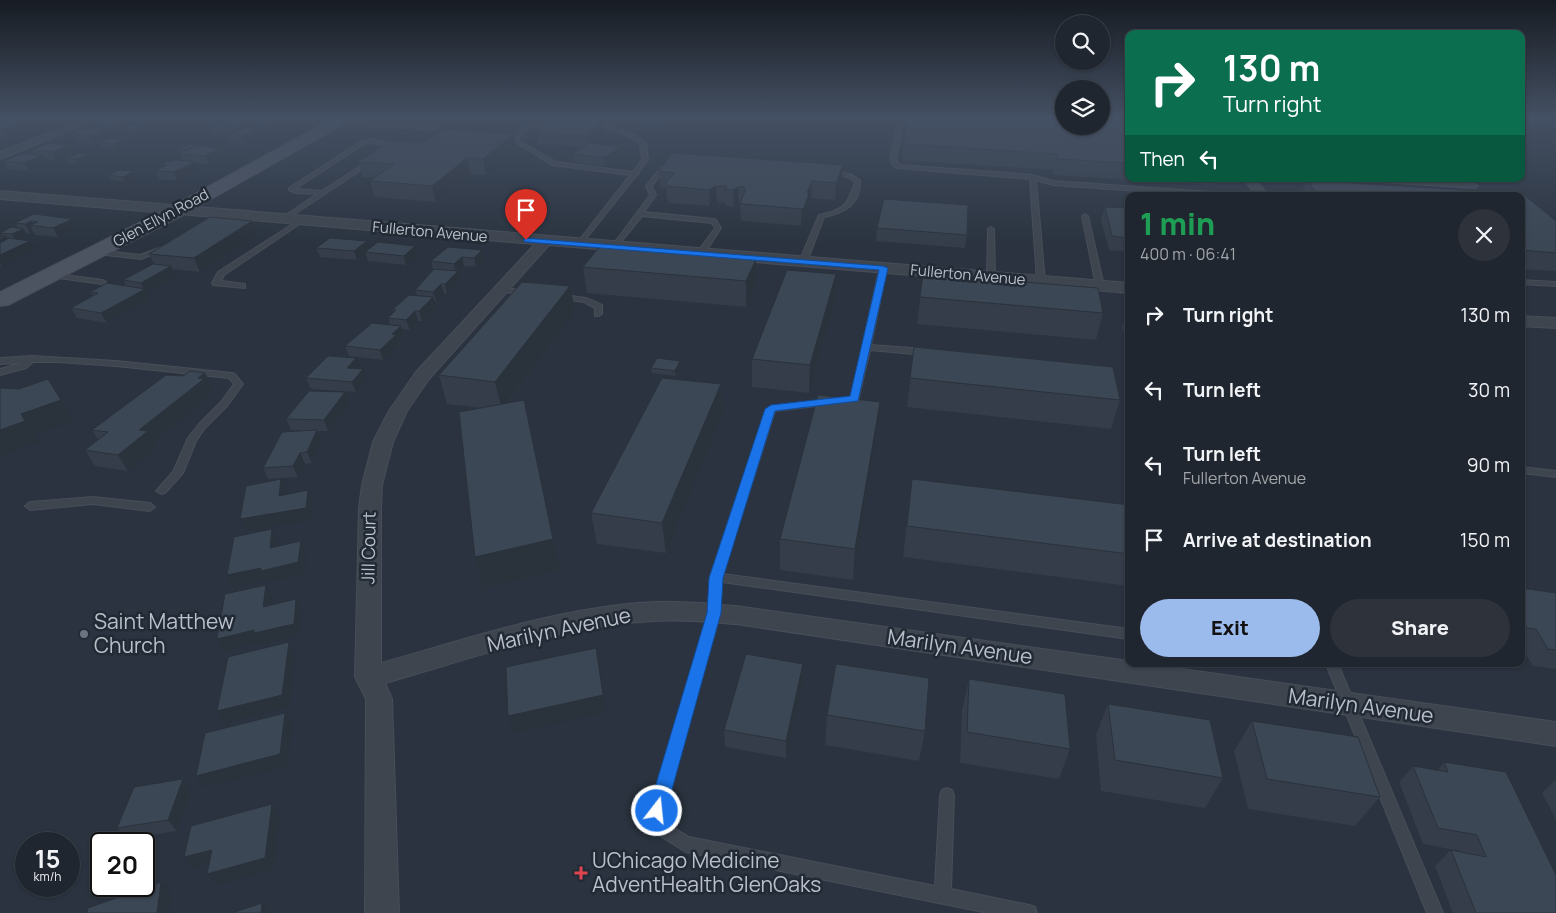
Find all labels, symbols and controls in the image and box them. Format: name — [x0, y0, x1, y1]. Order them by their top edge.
map controls — [1055, 15, 1110, 135]
button: search — [1055, 15, 1110, 70]
text: 130 m — [1223, 44, 1320, 92]
icon: right — [1140, 50, 1205, 115]
button: layers — [1055, 80, 1110, 135]
text: Turn right — [1223, 89, 1321, 119]
icon: left — [1195, 145, 1223, 173]
text: Then — [1140, 146, 1185, 172]
street label: Glen Ellyn Road — [109, 184, 212, 252]
pin — [505, 189, 547, 240]
icon: arrive — [512, 196, 540, 224]
text: 1 min — [1140, 203, 1215, 244]
button: close — [1458, 209, 1510, 261]
street label: Fullerton Avenue — [372, 216, 489, 247]
text: 400 m · 06:41 — [1140, 243, 1236, 265]
street label: Fullerton Avenue — [910, 259, 1027, 290]
icon: right — [1140, 301, 1168, 329]
text: Turn right — [1183, 302, 1273, 328]
text: 130 m — [1461, 302, 1510, 328]
icon: left — [1140, 376, 1168, 404]
text: Turn left — [1183, 377, 1261, 403]
text: 30 m — [1468, 377, 1510, 403]
text: Turn left — [1183, 441, 1261, 467]
icon: left — [1140, 451, 1168, 479]
text: 90 m — [1467, 452, 1510, 478]
text: Fullerton Avenue — [1183, 467, 1306, 489]
street label: Jill Court — [355, 512, 381, 584]
icon: arrive — [1140, 526, 1168, 554]
text: Arrive at destination — [1183, 527, 1372, 553]
text: 150 m — [1460, 527, 1510, 553]
button: Exit — [1140, 599, 1320, 657]
button: Share — [1330, 599, 1510, 657]
street label: Marilyn Avenue — [484, 600, 633, 658]
place label: Saint Matthew Church — [94, 607, 234, 659]
street label: Marilyn Avenue — [886, 622, 1035, 670]
marker: Saint Matthew Church — [78, 628, 90, 640]
street label: Marilyn Avenue — [1287, 681, 1436, 729]
position arrow — [630, 784, 682, 836]
speed limit sign: 20 — [90, 832, 155, 897]
text: 15 — [35, 841, 60, 876]
place label: UChicago Medicine AdventHealth GlenOaks — [592, 846, 821, 898]
marker: UChicago Medicine AdventHealth GlenOaks — [574, 866, 588, 880]
text: km/h — [34, 868, 61, 885]

